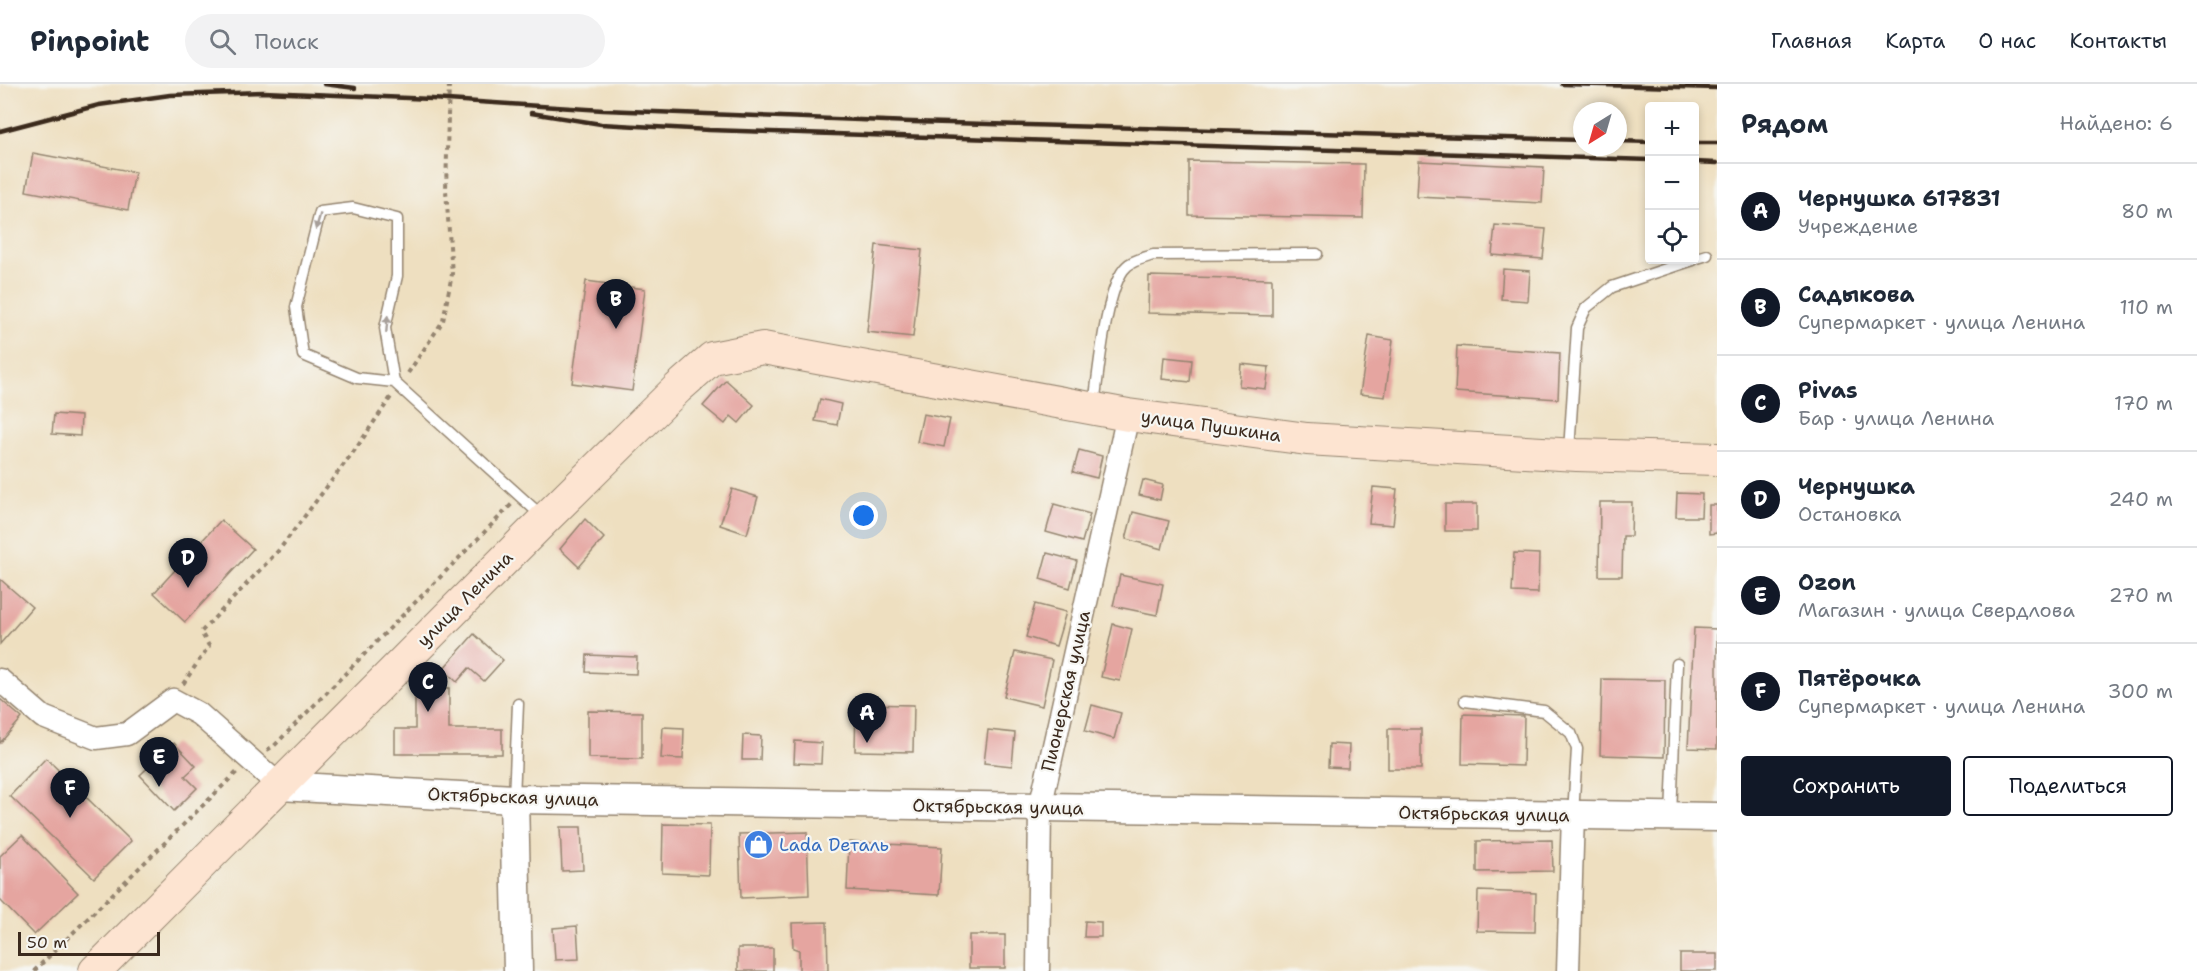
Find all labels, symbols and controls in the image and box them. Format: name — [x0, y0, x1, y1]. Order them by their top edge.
search box — [185, 14, 605, 68]
text: Pinpoint — [30, 22, 149, 60]
icon: search — [206, 25, 239, 58]
text: Поиск — [254, 27, 319, 56]
text: Главная — [1771, 27, 1852, 55]
text: Карта — [1885, 27, 1945, 55]
text: О нас — [1978, 27, 2036, 55]
text: Контакты — [2069, 27, 2167, 55]
north arrow — [1573, 102, 1627, 156]
map controls — [1645, 102, 1699, 264]
button: + — [1645, 102, 1699, 156]
text: Рядом — [1741, 106, 1828, 141]
text: Найдено: 6 — [2060, 110, 2173, 136]
button: − — [1645, 156, 1699, 210]
text: Чернушка 617831 — [1798, 184, 2001, 213]
text: A — [1753, 198, 1768, 224]
text: 80 m — [2121, 198, 2173, 224]
button: locate — [1645, 210, 1699, 264]
one-way arrow — [313, 213, 322, 231]
text: Учреждение — [1798, 213, 1918, 239]
pin: B — [596, 280, 636, 329]
text: Садыкова — [1798, 280, 1914, 309]
text: B — [1754, 294, 1767, 320]
text: 110 m — [2119, 294, 2173, 320]
text: Супермаркет · улица Ленина — [1798, 309, 2085, 335]
one-way arrow — [382, 315, 392, 334]
text: Pivas — [1798, 376, 1858, 405]
text: C — [1754, 390, 1767, 416]
text: 170 m — [2114, 390, 2173, 416]
street label: улица Пушкина — [1139, 404, 1283, 448]
text: Бар · улица Ленина — [1798, 405, 1994, 431]
text: Чернушка — [1798, 472, 1915, 501]
text: D — [1753, 486, 1768, 512]
text: 240 m — [2108, 486, 2173, 512]
your location — [849, 501, 878, 530]
text: Остановка — [1798, 501, 1902, 527]
pin: D — [168, 538, 207, 588]
street label: улица Ленина — [412, 546, 518, 652]
text: Ozon — [1798, 568, 1856, 597]
text: E — [1754, 582, 1767, 608]
text: 270 m — [2109, 582, 2173, 608]
text: Магазин · улица Свердлова — [1798, 597, 2075, 623]
street label: Пионерская улица — [1036, 608, 1096, 774]
pin: C — [408, 662, 448, 712]
text: Пятёрочка — [1798, 664, 1921, 693]
text: F — [1755, 678, 1766, 704]
text: 300 m — [2107, 678, 2173, 704]
text: Супермаркет · улица Ленина — [1798, 693, 2085, 719]
pin: A — [848, 694, 886, 743]
pin: E — [140, 738, 178, 787]
button: Сохранить — [1741, 756, 1951, 816]
button: Поделиться — [1963, 756, 2173, 816]
pin: F — [50, 768, 90, 818]
street label: Октябрьская улица — [427, 782, 599, 812]
street label: Октябрьская улица — [912, 794, 1084, 820]
street label: Октябрьская улица — [1398, 801, 1570, 827]
shop icon: Lada Dеталь — [742, 829, 774, 861]
place label: Lada Dеталь — [779, 833, 889, 857]
scale bar — [18, 929, 160, 956]
text: 50 m — [27, 932, 67, 953]

